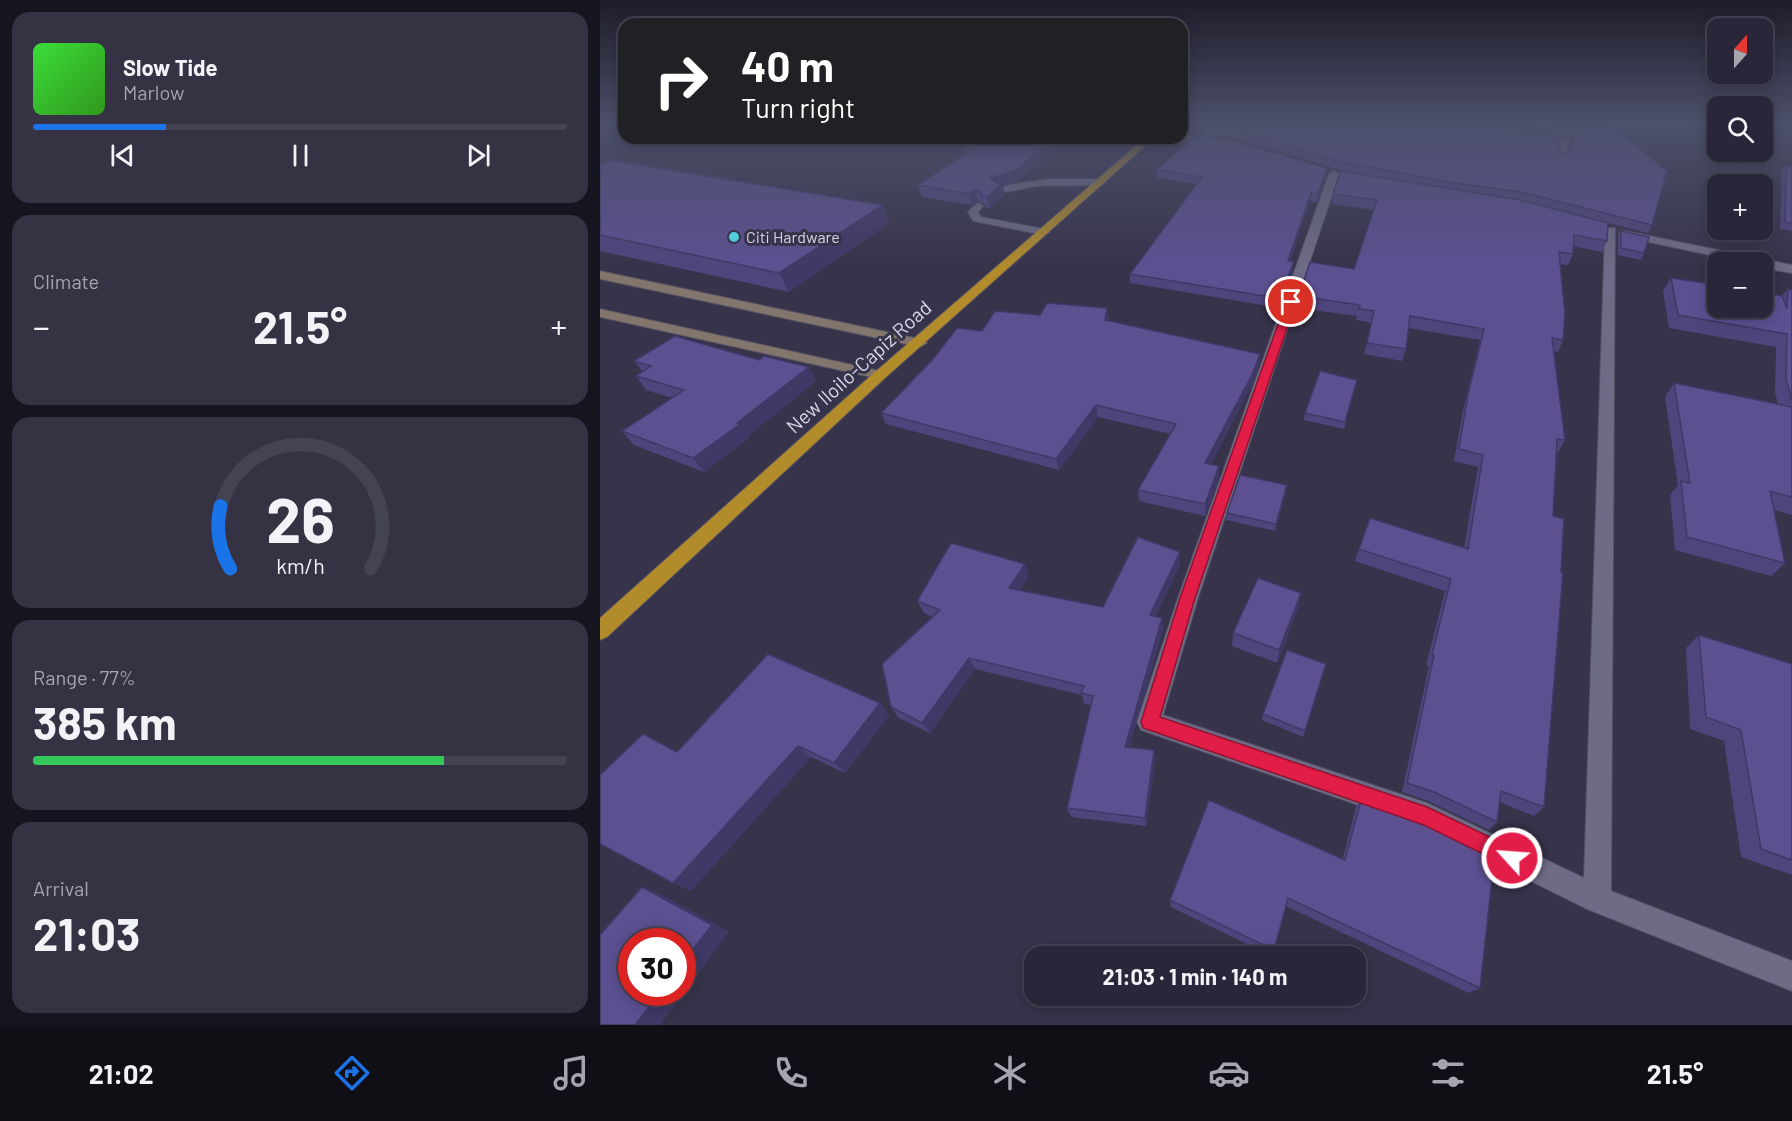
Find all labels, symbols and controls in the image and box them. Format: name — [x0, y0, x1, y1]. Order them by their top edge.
north arrow — [1707, 18, 1773, 84]
map controls — [1707, 18, 1773, 318]
text: 40 m — [741, 40, 834, 90]
icon: right — [642, 42, 720, 120]
text: Slow Tide — [123, 54, 218, 80]
text: Marlow — [123, 80, 184, 104]
text: Turn right — [741, 91, 855, 123]
button: search — [1707, 96, 1773, 162]
icon: previous — [106, 139, 139, 172]
icon: pause — [284, 139, 317, 172]
icon: next — [462, 139, 495, 172]
button: + — [1707, 174, 1773, 240]
place label: Citi Hardware — [746, 227, 840, 246]
marker: Citi Hardware — [727, 230, 741, 244]
button: − — [1707, 252, 1773, 318]
text: Climate — [33, 269, 99, 293]
pin — [1265, 276, 1316, 327]
icon: arrive — [1274, 285, 1307, 318]
street label: New Iloilo-Capiz Road — [781, 295, 936, 438]
text: 21.5° — [253, 299, 347, 353]
text: − — [33, 306, 50, 346]
text: + — [551, 306, 567, 346]
text: 26 — [266, 482, 334, 556]
text: km/h — [276, 554, 324, 579]
text: Range · 77% — [33, 665, 136, 689]
text: 385 km — [33, 695, 176, 749]
position arrow — [1480, 826, 1544, 890]
text: Arrival — [33, 876, 89, 900]
text: 21:03 — [33, 906, 140, 960]
speed limit sign: 30 — [618, 928, 696, 1006]
text: 21:03 · 1 min · 140 m — [1103, 963, 1287, 989]
icon: directions — [331, 1052, 373, 1094]
icon: music — [550, 1052, 592, 1094]
icon: phone — [770, 1052, 812, 1094]
icon: climate — [989, 1052, 1031, 1094]
icon: car — [1208, 1052, 1250, 1094]
icon: filters — [1427, 1052, 1469, 1094]
text: 21:02 — [89, 1057, 154, 1089]
text: 21.5° — [1647, 1057, 1703, 1089]

